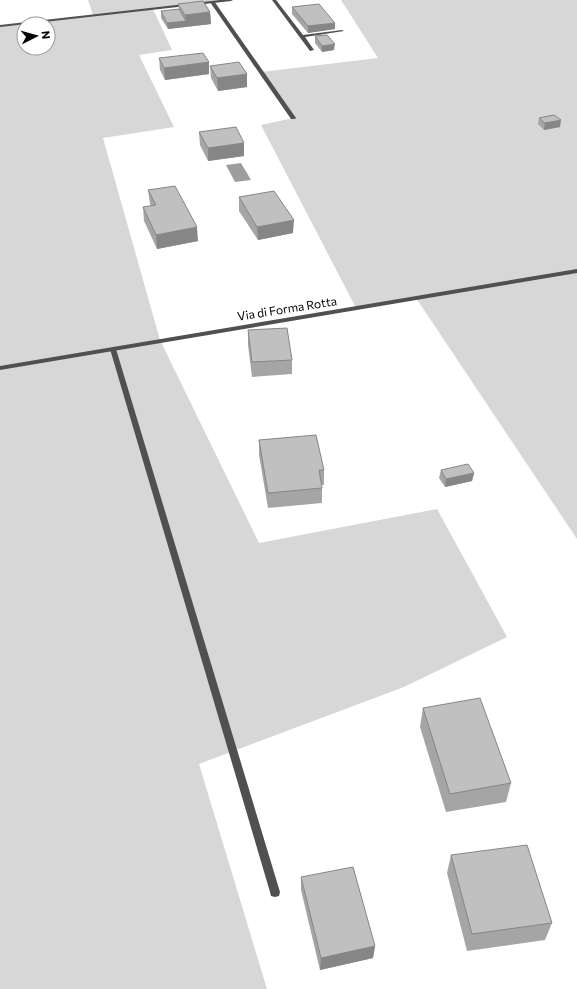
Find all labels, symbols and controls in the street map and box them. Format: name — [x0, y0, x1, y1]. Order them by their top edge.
north arrow — [16, 16, 56, 56]
text: N — [40, 30, 53, 40]
street label: Via di Forma Rotta — [236, 293, 338, 323]

